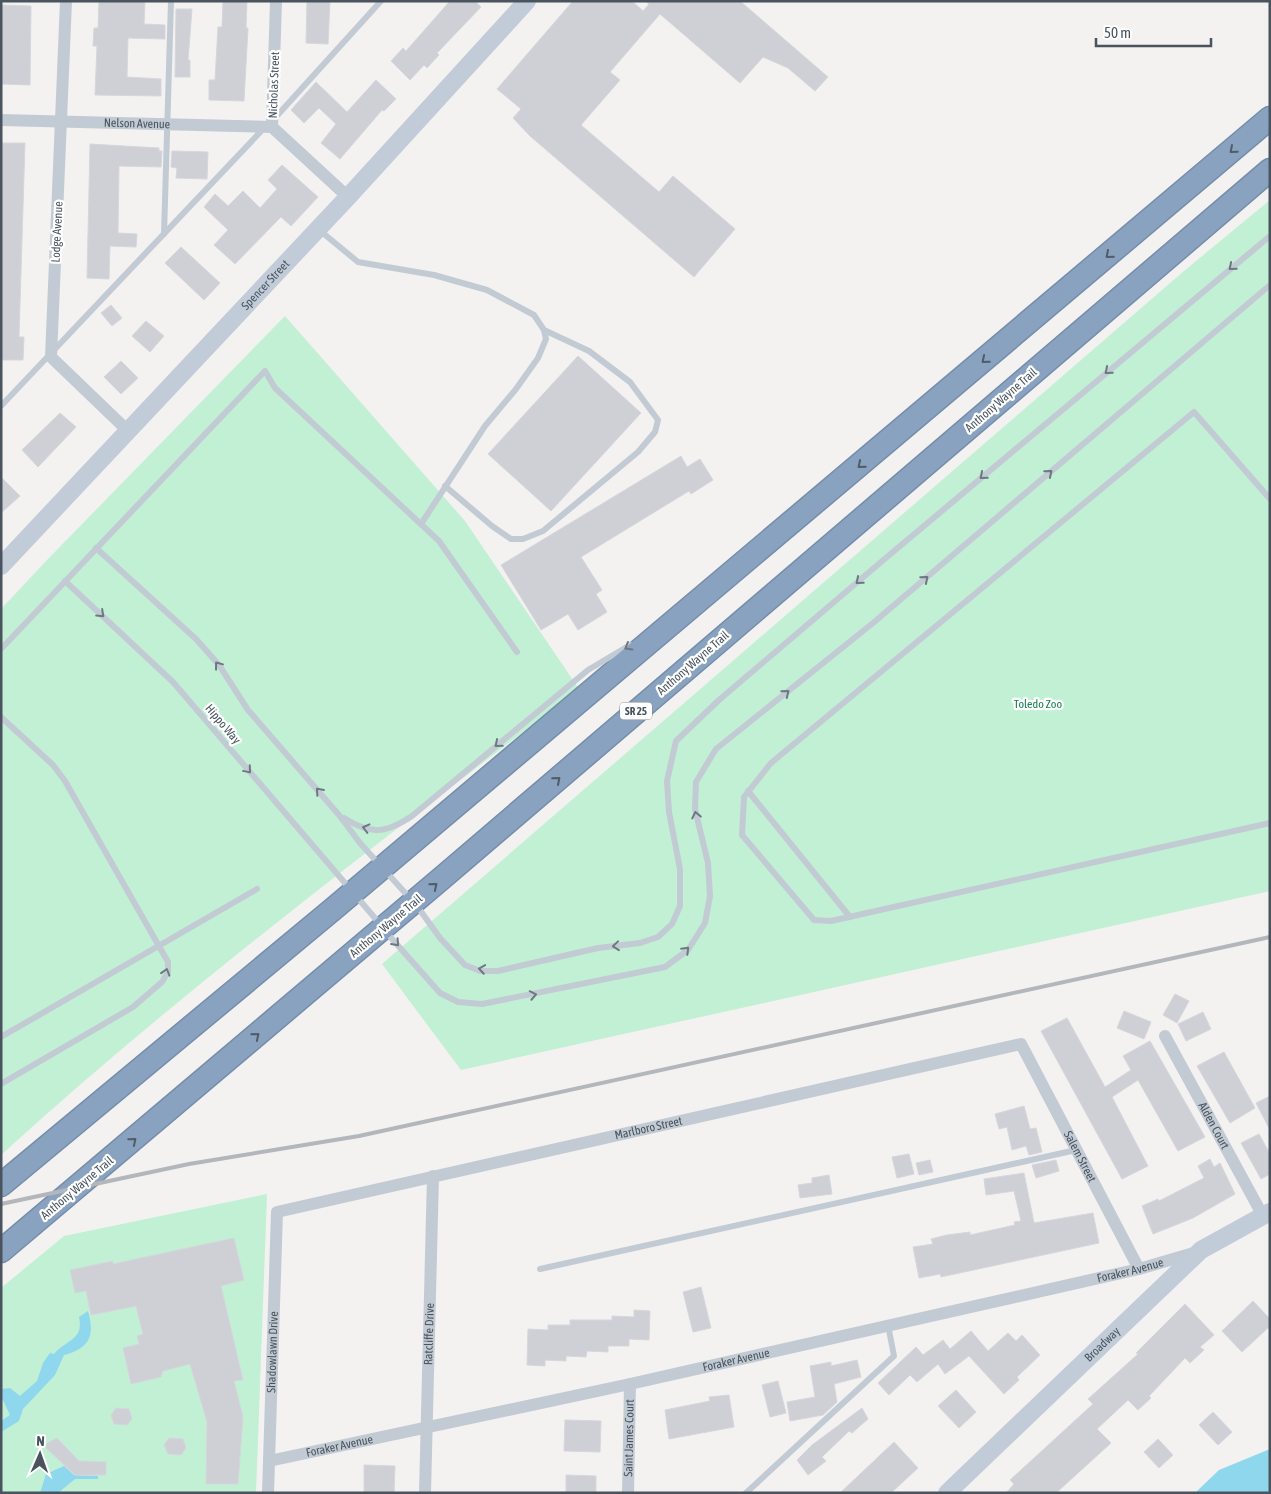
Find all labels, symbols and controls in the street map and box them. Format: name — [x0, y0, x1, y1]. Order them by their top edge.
scale bar — [1096, 15, 1211, 47]
text: 50 m — [1104, 24, 1131, 41]
street label: Nicholas Street — [266, 51, 282, 119]
street label: Nelson Avenue — [104, 116, 170, 131]
one-way arrow — [1229, 144, 1238, 153]
street label: Lodge Avenue — [48, 201, 66, 263]
one-way arrow — [1106, 250, 1115, 259]
street label: Spencer Street — [239, 256, 293, 313]
one-way arrow — [1229, 261, 1238, 270]
one-way arrow — [982, 355, 991, 363]
street label: Anthony Wayne Trail — [962, 365, 1040, 435]
one-way arrow — [1104, 365, 1113, 374]
one-way arrow — [858, 459, 867, 468]
one-way arrow — [980, 470, 989, 479]
one-way arrow — [1043, 471, 1052, 479]
one-way arrow — [856, 575, 865, 584]
one-way arrow — [920, 575, 929, 584]
one-way arrow — [95, 608, 104, 617]
street label: Anthony Wayne Trail — [654, 628, 732, 698]
one-way arrow — [624, 640, 633, 650]
one-way arrow — [215, 661, 224, 671]
one-way arrow — [780, 690, 789, 698]
park label: Toledo Zoo — [1014, 697, 1062, 711]
street label: Hippo Way — [202, 701, 244, 747]
road number: SR 25 — [620, 702, 652, 719]
one-way arrow — [495, 739, 504, 747]
one-way arrow — [242, 765, 251, 774]
one-way arrow — [551, 777, 560, 785]
one-way arrow — [316, 788, 325, 797]
one-way arrow — [692, 811, 702, 820]
one-way arrow — [361, 823, 370, 834]
one-way arrow — [428, 883, 437, 891]
street label: Anthony Wayne Trail — [347, 891, 426, 960]
one-way arrow — [390, 937, 399, 946]
one-way arrow — [612, 940, 620, 951]
one-way arrow — [680, 947, 689, 956]
one-way arrow — [478, 965, 487, 975]
one-way arrow — [160, 968, 170, 977]
one-way arrow — [528, 991, 537, 1001]
one-way arrow — [251, 1033, 260, 1042]
street label: Alden Court — [1195, 1100, 1232, 1152]
street label: Marlboro Street — [613, 1114, 684, 1143]
street label: Salem Street — [1061, 1129, 1099, 1185]
one-way arrow — [127, 1138, 136, 1147]
street label: Anthony Wayne Trail — [38, 1153, 117, 1222]
street label: Foraker Avenue — [1096, 1255, 1165, 1285]
street label: Ratcliffe Drive — [421, 1303, 437, 1365]
street label: Shadowlawn Drive — [264, 1311, 281, 1393]
street label: Broadway — [1082, 1324, 1123, 1365]
street label: Foraker Avenue — [701, 1346, 771, 1374]
street label: Saint James Court — [621, 1399, 637, 1477]
north arrow — [15, 1429, 65, 1479]
street label: Foraker Avenue — [305, 1432, 374, 1460]
text: N — [36, 1433, 45, 1449]

